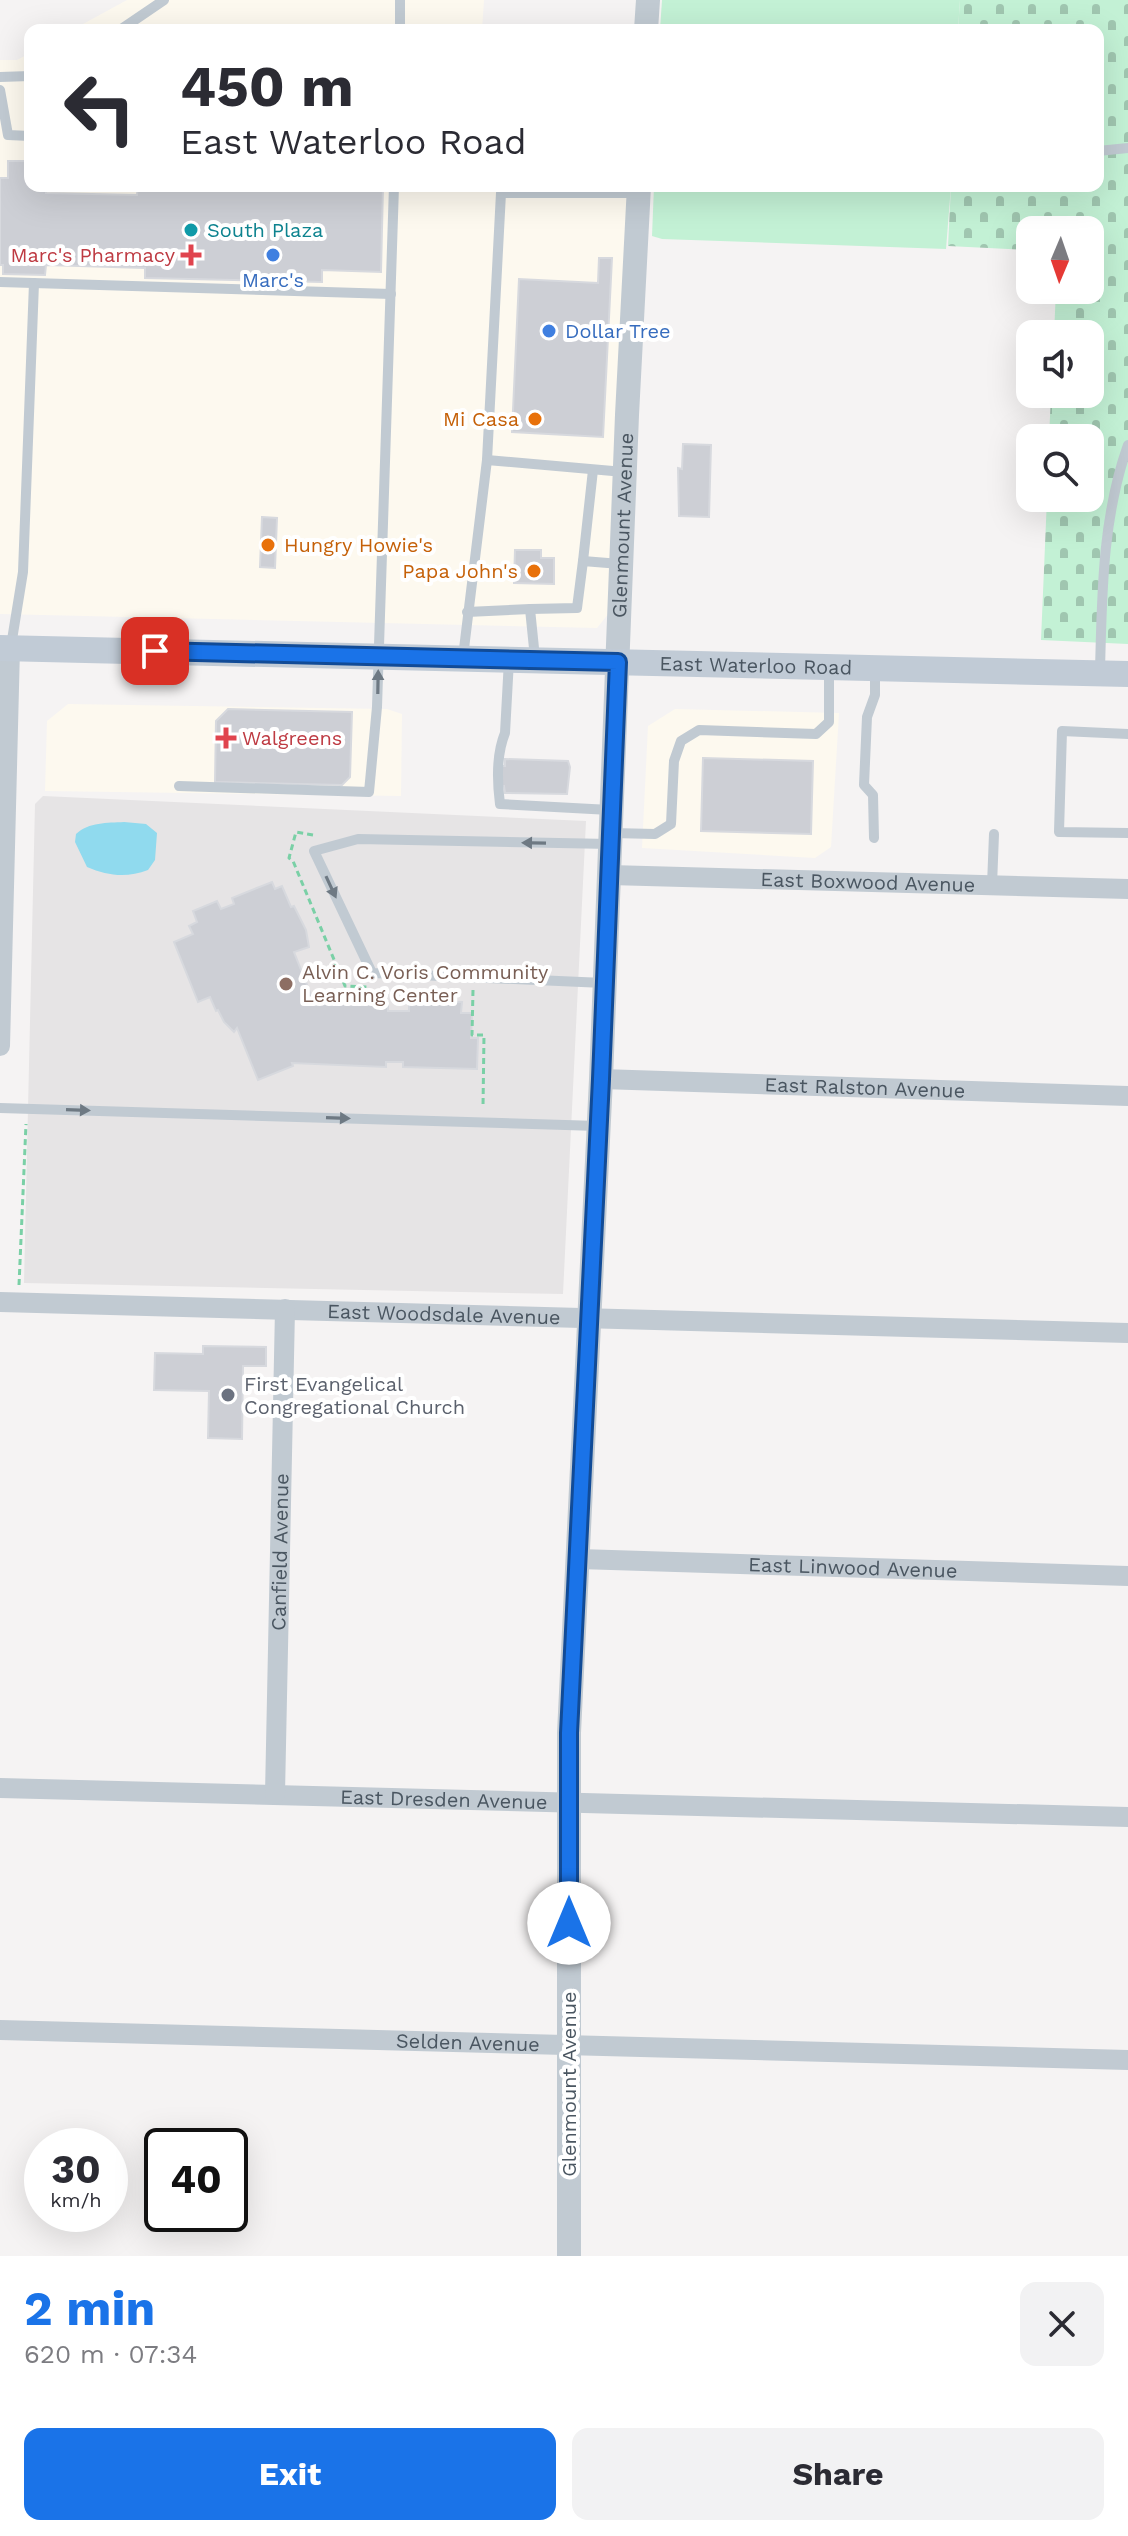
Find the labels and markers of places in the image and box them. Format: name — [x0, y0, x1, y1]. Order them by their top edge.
place label: South Plaza — [207, 218, 323, 242]
marker: South Plaza — [182, 221, 200, 239]
place label: Marc's Pharmacy — [11, 243, 176, 267]
marker: Marc's Pharmacy — [182, 246, 200, 264]
marker: Marc's — [264, 246, 282, 264]
place label: Marc's — [242, 268, 304, 292]
place label: Dollar Tree — [565, 319, 671, 343]
marker: Dollar Tree — [540, 322, 558, 340]
place label: Mi Casa — [443, 407, 519, 431]
marker: Mi Casa — [526, 410, 544, 428]
place label: Hungry Howie's — [284, 533, 433, 557]
marker: Hungry Howie's — [259, 536, 277, 554]
place label: Papa John's — [402, 559, 518, 583]
marker: Papa John's — [525, 562, 543, 580]
pin — [121, 617, 189, 685]
place label: Walgreens — [242, 726, 342, 750]
marker: Walgreens — [217, 729, 235, 747]
place label: Alvin C. Voris Community Learning Center — [302, 960, 549, 1007]
marker: Alvin C. Voris Community Learning Center — [277, 975, 295, 993]
place label: First Evangelical Congregational Church — [244, 1372, 465, 1419]
marker: First Evangelical Congregational Church — [219, 1386, 237, 1404]

